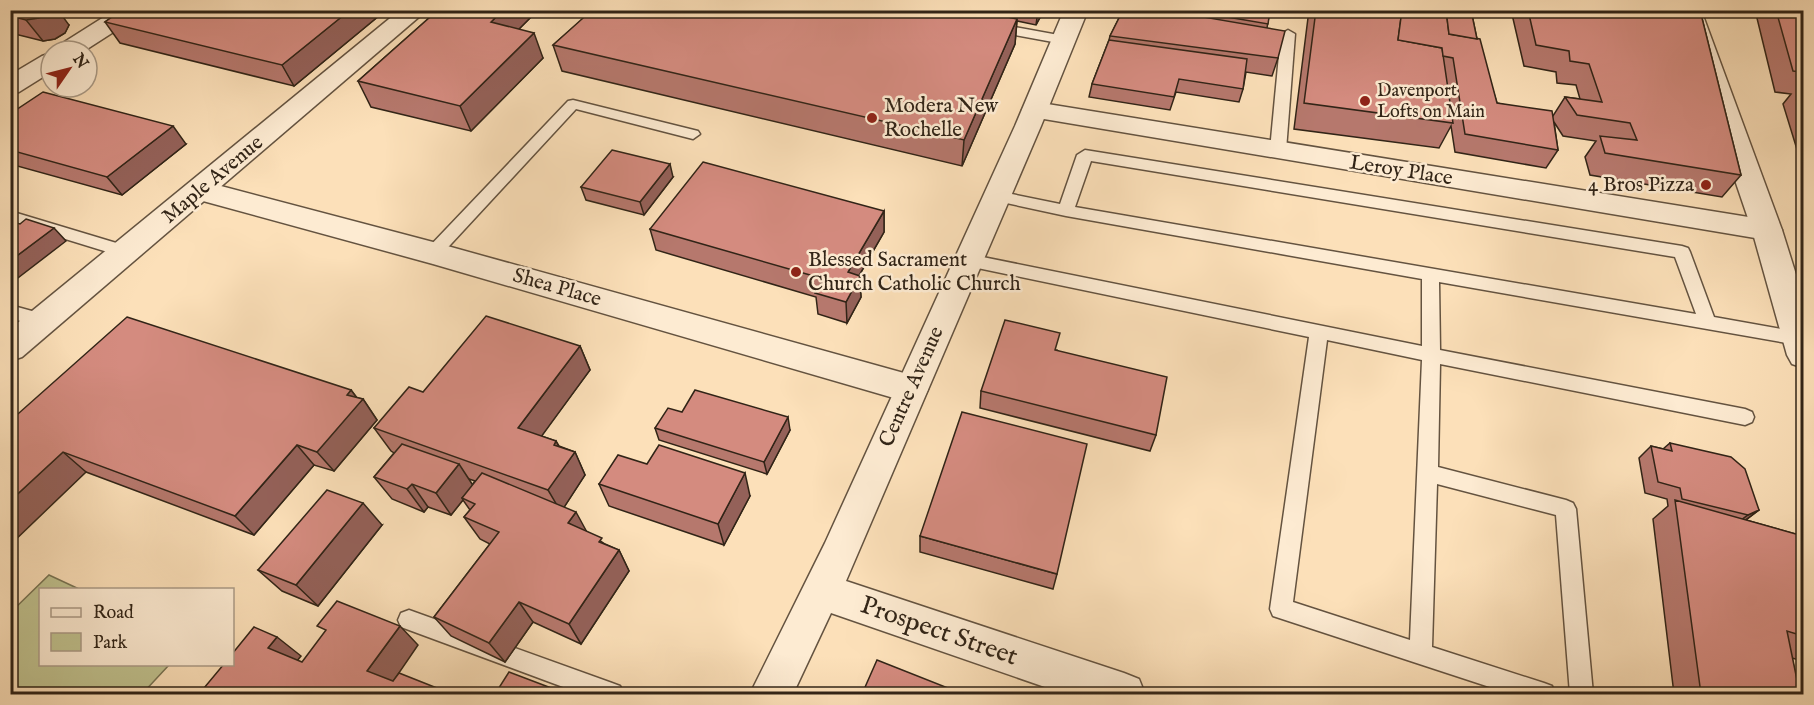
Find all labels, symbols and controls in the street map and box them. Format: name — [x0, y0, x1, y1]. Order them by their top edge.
north arrow — [39, 39, 99, 99]
text: N — [67, 49, 92, 73]
place label: Davenport Lofts on Main — [1377, 80, 1485, 124]
place label: Modera New Rochelle — [884, 93, 999, 144]
marker: Davenport Lofts on Main — [1358, 94, 1372, 108]
marker: Modera New Rochelle — [865, 111, 879, 125]
street label: Maple Avenue — [157, 130, 270, 230]
street label: Leroy Place — [1347, 150, 1455, 193]
place label: 4 Bros Pizza — [1588, 172, 1695, 199]
marker: 4 Bros Pizza — [1699, 178, 1713, 192]
place label: Blessed Sacrament Church Catholic Church — [808, 247, 1021, 298]
street label: Shea Place — [510, 263, 605, 314]
marker: Blessed Sacrament Church Catholic Church — [789, 265, 803, 279]
street label: Centre Avenue — [873, 322, 951, 451]
legend — [39, 588, 234, 666]
street label: Prospect Street — [856, 589, 1022, 673]
text: Road — [93, 602, 134, 625]
text: Park — [93, 632, 128, 655]

